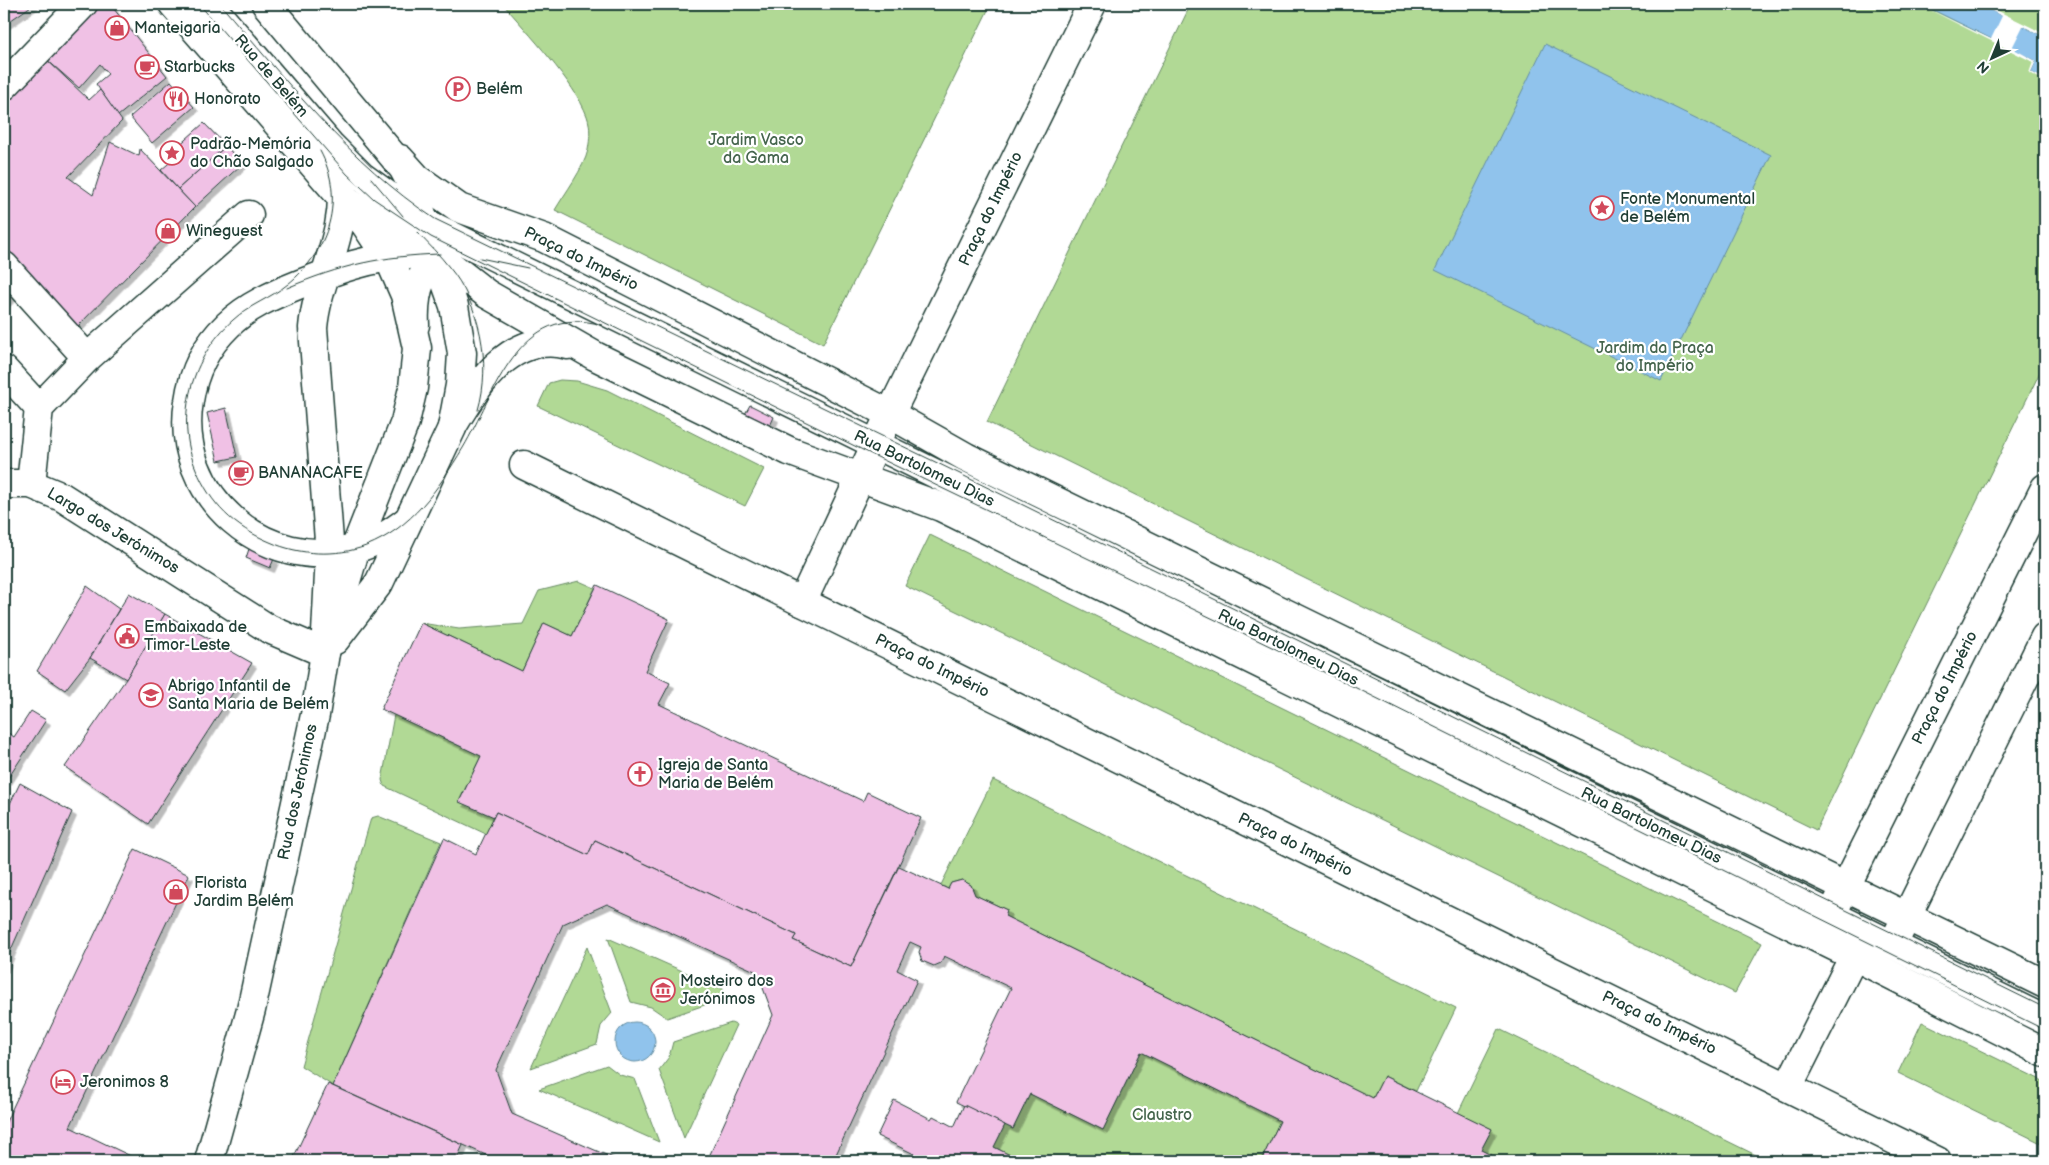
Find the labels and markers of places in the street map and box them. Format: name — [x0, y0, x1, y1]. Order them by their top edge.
shop icon: Manteigaria — [104, 15, 130, 41]
place label: Manteigaria — [134, 19, 220, 38]
cafe icon: Starbucks — [134, 54, 160, 80]
place label: Starbucks — [164, 58, 235, 77]
parking icon: Belém — [445, 76, 471, 102]
place label: Belém — [476, 80, 523, 99]
restaurant icon: Honorato — [163, 86, 189, 112]
place label: Honorato — [194, 90, 261, 109]
place label: Padrão-Memória do Chão Salgado — [190, 135, 314, 172]
place icon: Padrão-Memória do Chão Salgado — [159, 140, 185, 166]
place label: Fonte Monumental de Belém — [1620, 190, 1755, 227]
place icon: Fonte Monumental de Belém — [1589, 195, 1615, 221]
shop icon: Wineguest — [155, 218, 181, 244]
place label: Wineguest — [186, 222, 263, 241]
cafe icon: BANANACAFE — [228, 460, 254, 486]
place label: BANANACAFE — [258, 464, 363, 483]
place label: Embaixada de Timor-Leste — [144, 618, 247, 655]
public building icon: Embaixada de Timor-Leste — [114, 623, 140, 649]
place label: Abrigo Infantil de Santa Maria de Belém — [168, 677, 329, 714]
school or university icon: Abrigo Infantil de Santa Maria de Belém — [138, 682, 164, 708]
place label: Igreja de Santa Maria de Belém — [658, 756, 774, 793]
church icon: Igreja de Santa Maria de Belém — [627, 761, 653, 787]
place label: Florista Jardim Belém — [194, 874, 294, 911]
shop icon: Florista Jardim Belém — [163, 879, 189, 905]
place label: Mosteiro dos Jerónimos — [680, 972, 774, 1009]
museum icon: Mosteiro dos Jerónimos — [650, 977, 676, 1003]
hotel icon: Jeronimos 8 — [50, 1069, 76, 1095]
place label: Jeronimos 8 — [80, 1073, 169, 1092]

